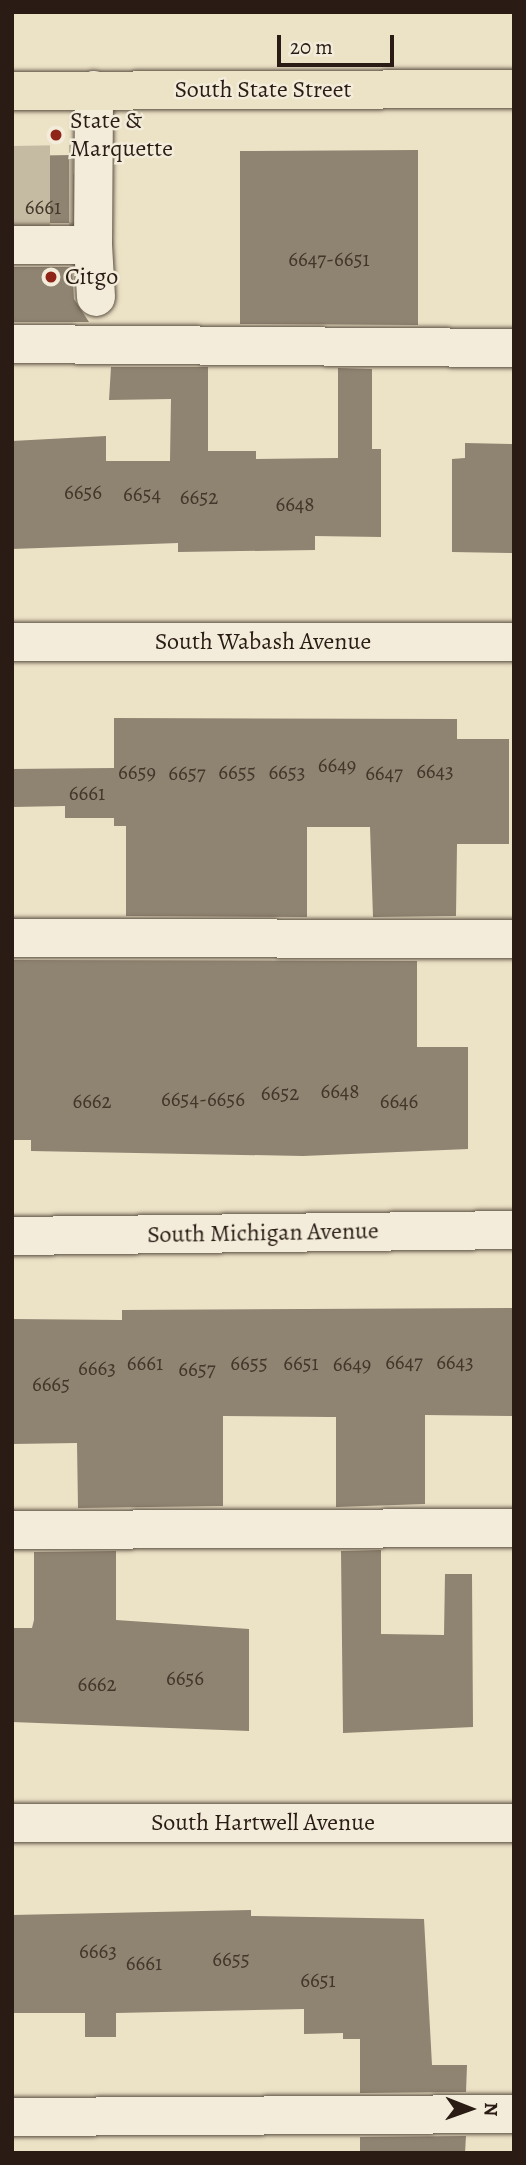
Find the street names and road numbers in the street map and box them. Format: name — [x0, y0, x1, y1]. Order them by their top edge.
street label: South State Street — [175, 76, 351, 104]
street label: South Wabash Avenue — [155, 628, 371, 656]
street label: South Michigan Avenue — [147, 1217, 379, 1249]
street label: South Hartwell Avenue — [151, 1809, 375, 1837]

